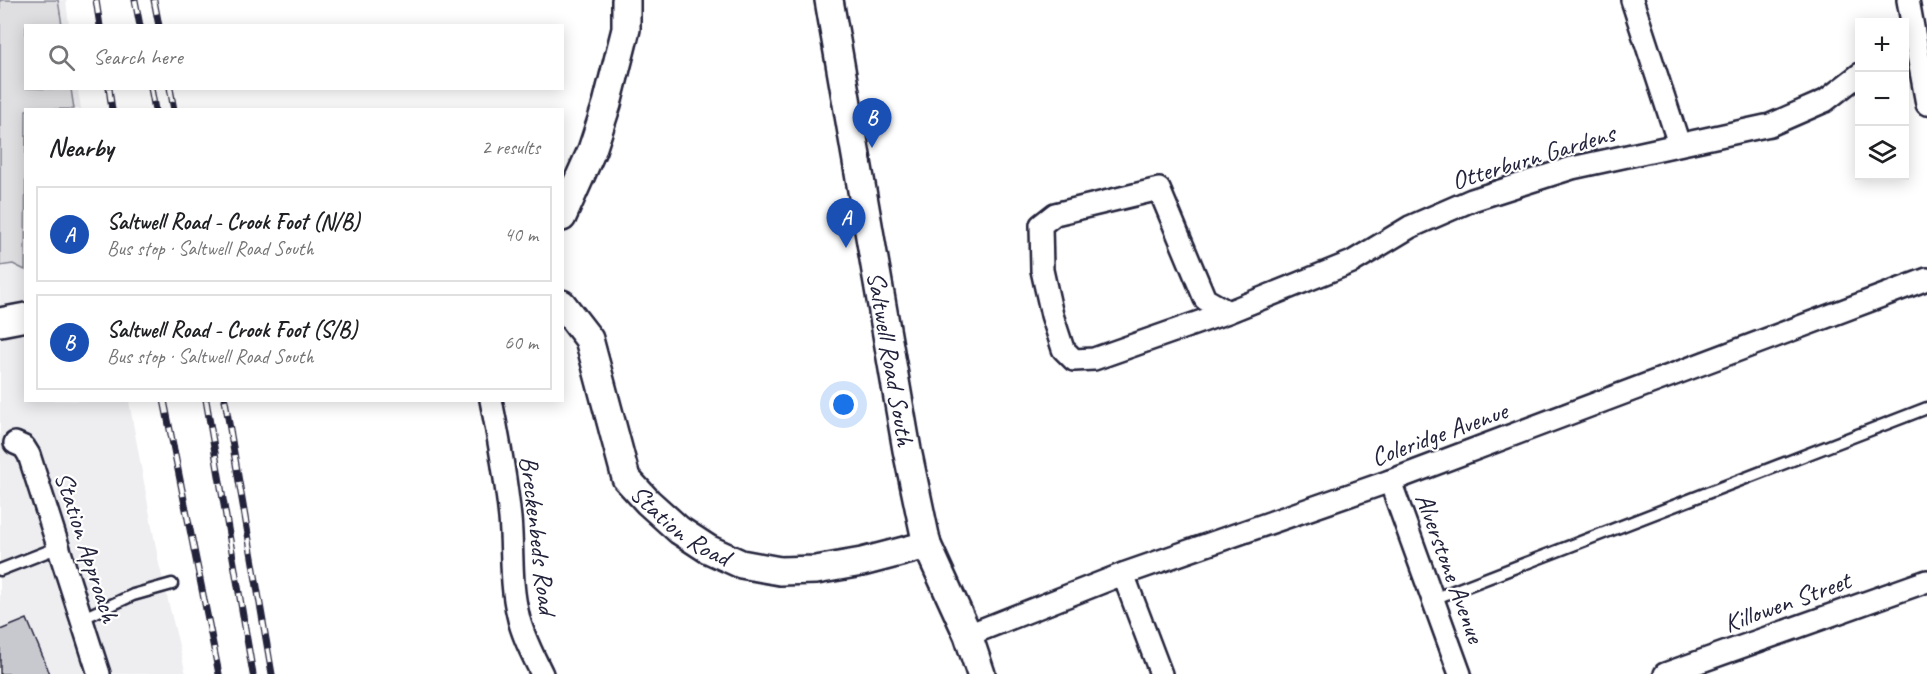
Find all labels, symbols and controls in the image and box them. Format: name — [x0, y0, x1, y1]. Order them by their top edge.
map controls — [1855, 18, 1909, 180]
button: + — [1855, 18, 1909, 72]
search box — [24, 24, 564, 90]
icon: search — [45, 41, 78, 74]
text: Search here — [93, 43, 183, 71]
button: − — [1855, 72, 1909, 126]
pin: B — [852, 98, 892, 148]
street label: Otterburn Gardens — [1448, 116, 1620, 197]
button: layers — [1855, 126, 1909, 180]
text: Nearby — [48, 131, 113, 164]
text: 2 results — [481, 135, 540, 160]
pin: A — [826, 198, 866, 248]
text: Saltwell Road - Crook Foot (N/B) — [107, 208, 360, 236]
text: A — [64, 222, 75, 247]
text: 40 m — [504, 222, 538, 247]
text: Bus stop · Saltwell Road South — [107, 236, 314, 261]
street label: Saltwell Road South — [860, 269, 923, 450]
text: Saltwell Road - Crook Foot (S/B) — [107, 316, 357, 344]
text: B — [64, 330, 75, 355]
text: 60 m — [504, 330, 538, 355]
text: Bus stop · Saltwell Road South — [107, 344, 314, 369]
your location — [829, 390, 858, 419]
street label: Coleridge Avenue — [1366, 393, 1514, 474]
street label: Breckenbeds Road — [512, 454, 565, 620]
street label: Station Approach — [47, 467, 127, 628]
street label: Station Road — [623, 477, 739, 575]
street label: Alverstone Avenue — [1408, 489, 1493, 649]
street label: Killowen Street — [1719, 563, 1857, 640]

